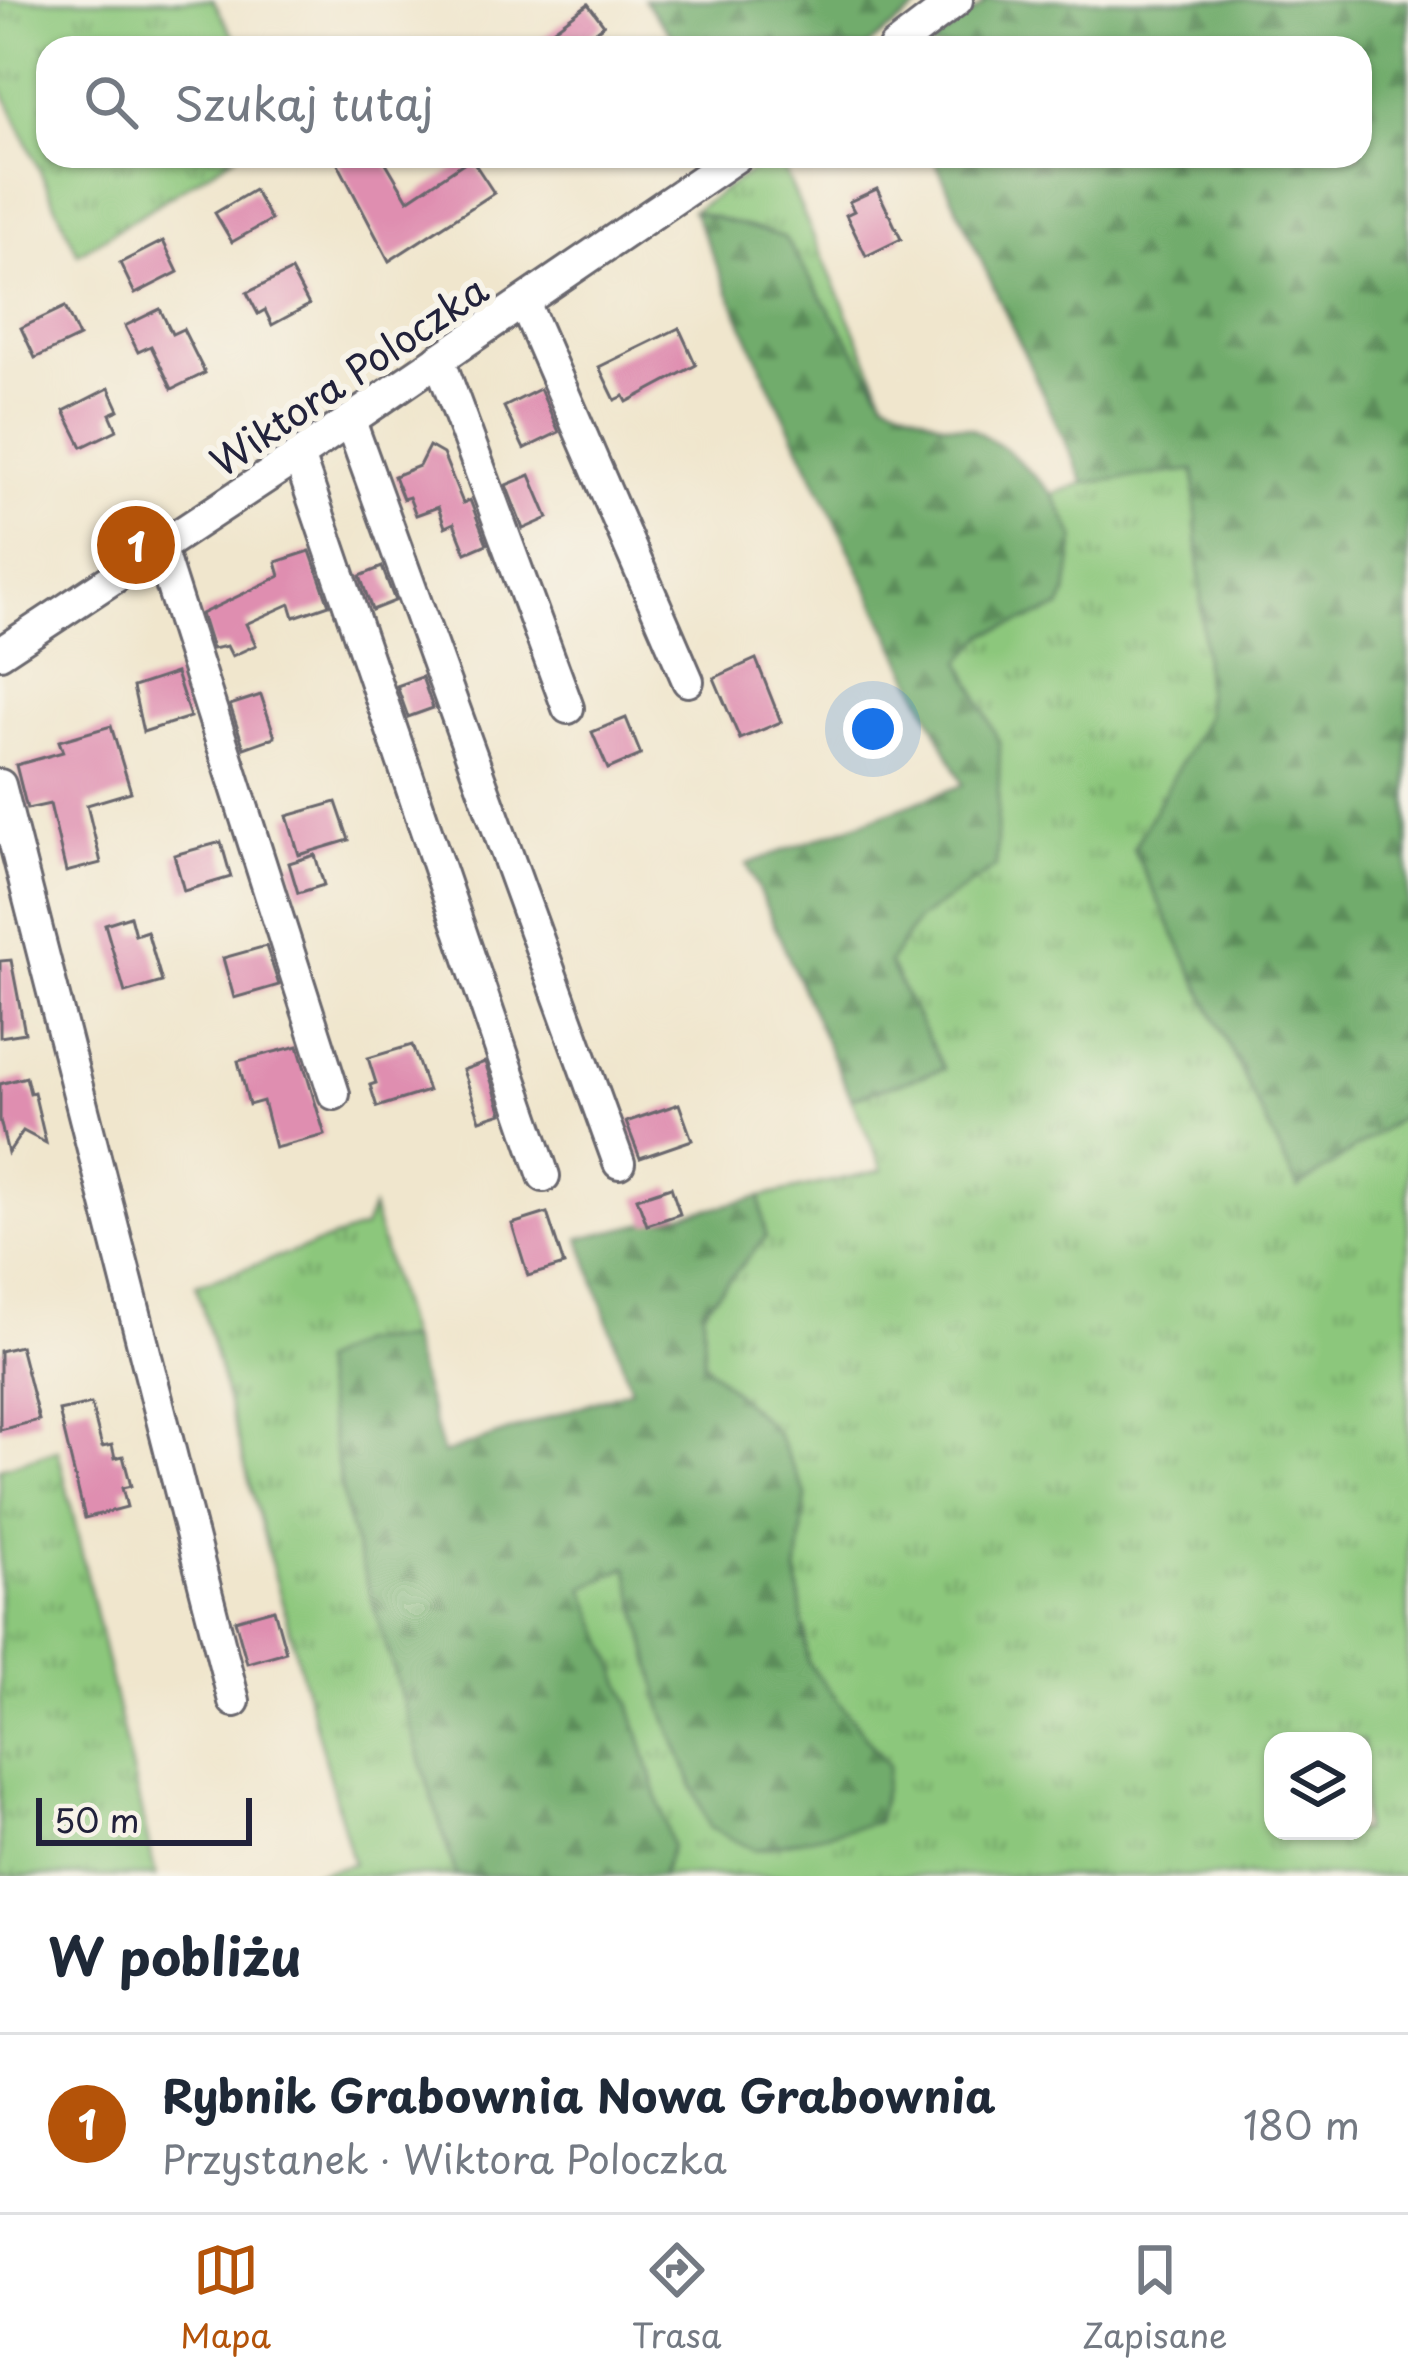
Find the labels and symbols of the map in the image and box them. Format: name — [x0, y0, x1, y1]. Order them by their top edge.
street label: Wiktora Poloczka — [197, 259, 499, 489]
pin: 1 — [97, 500, 175, 590]
your location — [843, 699, 903, 759]
scale bar — [36, 1792, 252, 1845]

